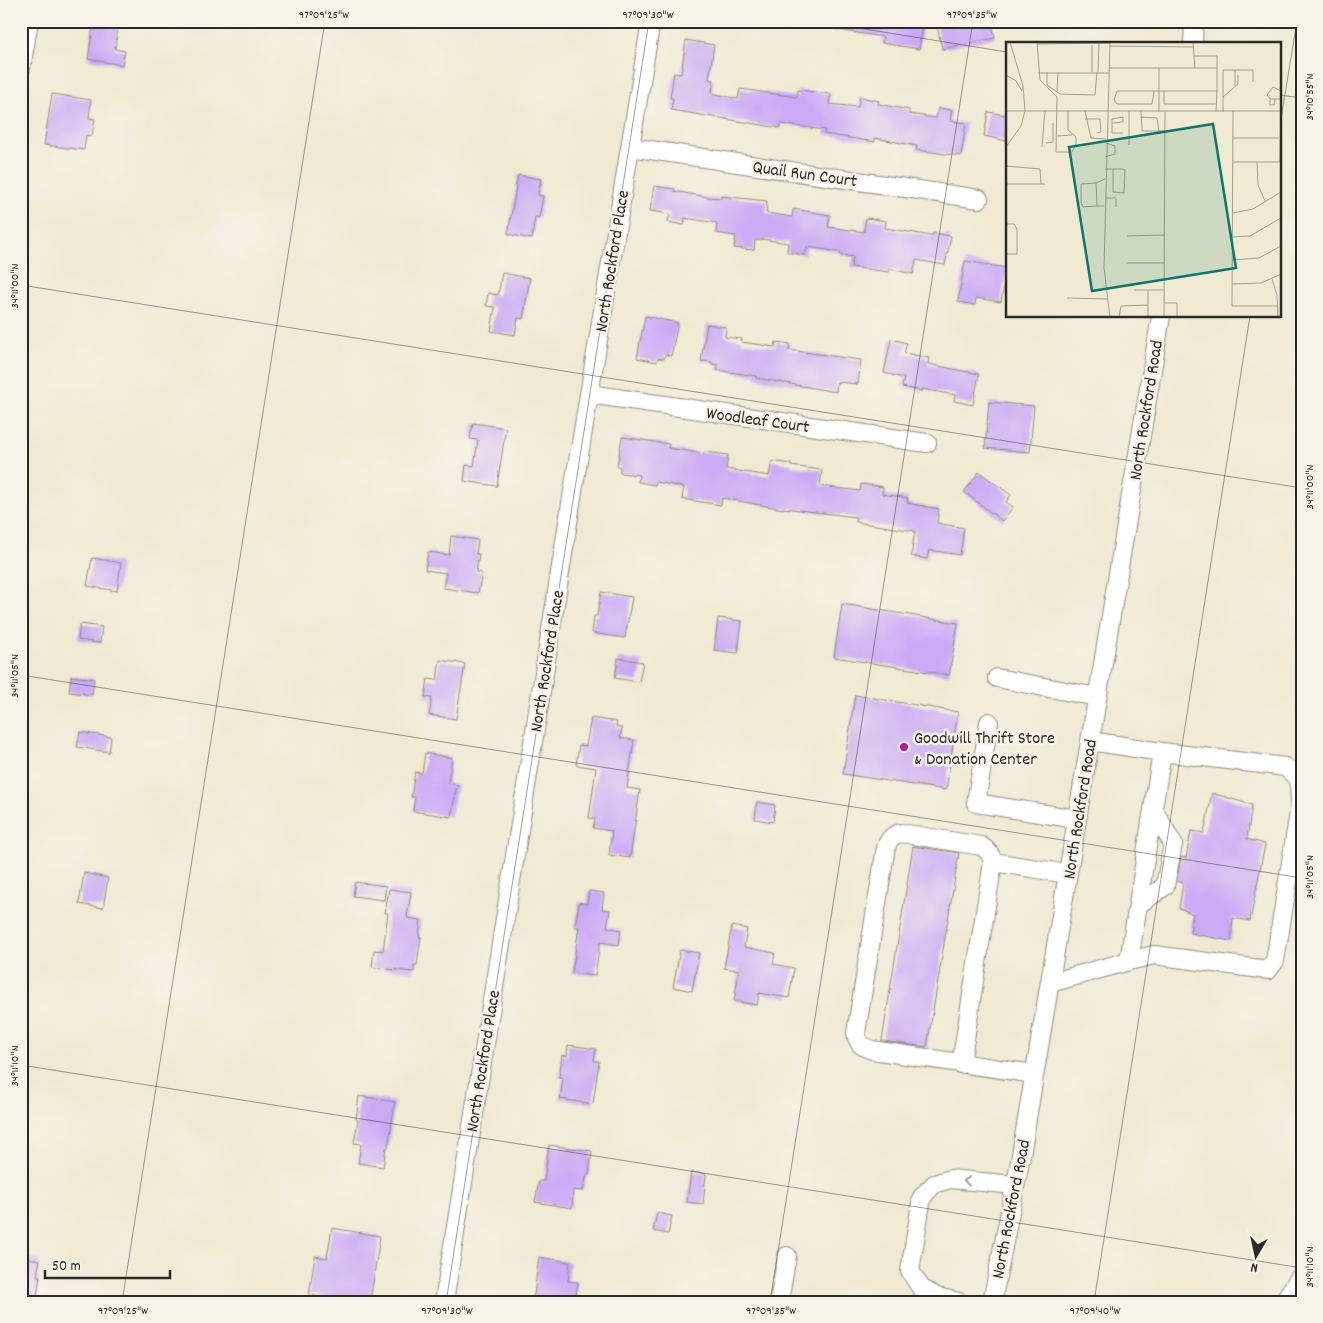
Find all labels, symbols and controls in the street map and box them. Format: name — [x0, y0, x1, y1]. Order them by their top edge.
text: 97°09'25"W — [299, 7, 349, 24]
text: 97°09'30"W — [622, 7, 674, 24]
text: 97°09'35"W — [947, 7, 997, 24]
inset map — [1006, 42, 1280, 318]
text: 34°10'55"N — [1302, 73, 1319, 121]
street label: Quail Run Court — [751, 156, 859, 195]
street label: North Rockford Place — [590, 188, 637, 334]
text: 34°11'00"N — [7, 263, 24, 309]
street label: North Rockford Road — [1124, 339, 1171, 482]
street label: Woodleaf Court — [704, 402, 811, 441]
text: 34°11'00"N — [1302, 464, 1319, 510]
street label: North Rockford Place — [525, 588, 572, 734]
text: 34°11'05"N — [7, 654, 24, 698]
place label: Goodwill Thrift Store & Donation Center — [914, 727, 1055, 773]
street label: North Rockford Road — [1058, 738, 1105, 881]
marker: Goodwill Thrift Store & Donation Center — [898, 741, 910, 753]
text: 34°11'05"N — [1302, 855, 1319, 899]
street label: North Rockford Place — [461, 988, 508, 1134]
text: 34°11'10"N — [7, 1045, 24, 1087]
street label: North Rockford Road — [987, 1138, 1038, 1281]
one-way arrow — [963, 1176, 971, 1187]
north arrow — [1230, 1230, 1280, 1280]
text: 34°11'10"N — [1302, 1246, 1319, 1288]
scale bar — [45, 1248, 170, 1280]
text: 50 m — [52, 1256, 81, 1278]
text: N — [1249, 1256, 1259, 1277]
text: 97°09'25"W — [98, 1303, 148, 1320]
text: 97°09'30"W — [421, 1303, 473, 1320]
text: 97°09'35"W — [746, 1303, 796, 1320]
text: 97°09'40"W — [1069, 1303, 1121, 1320]

